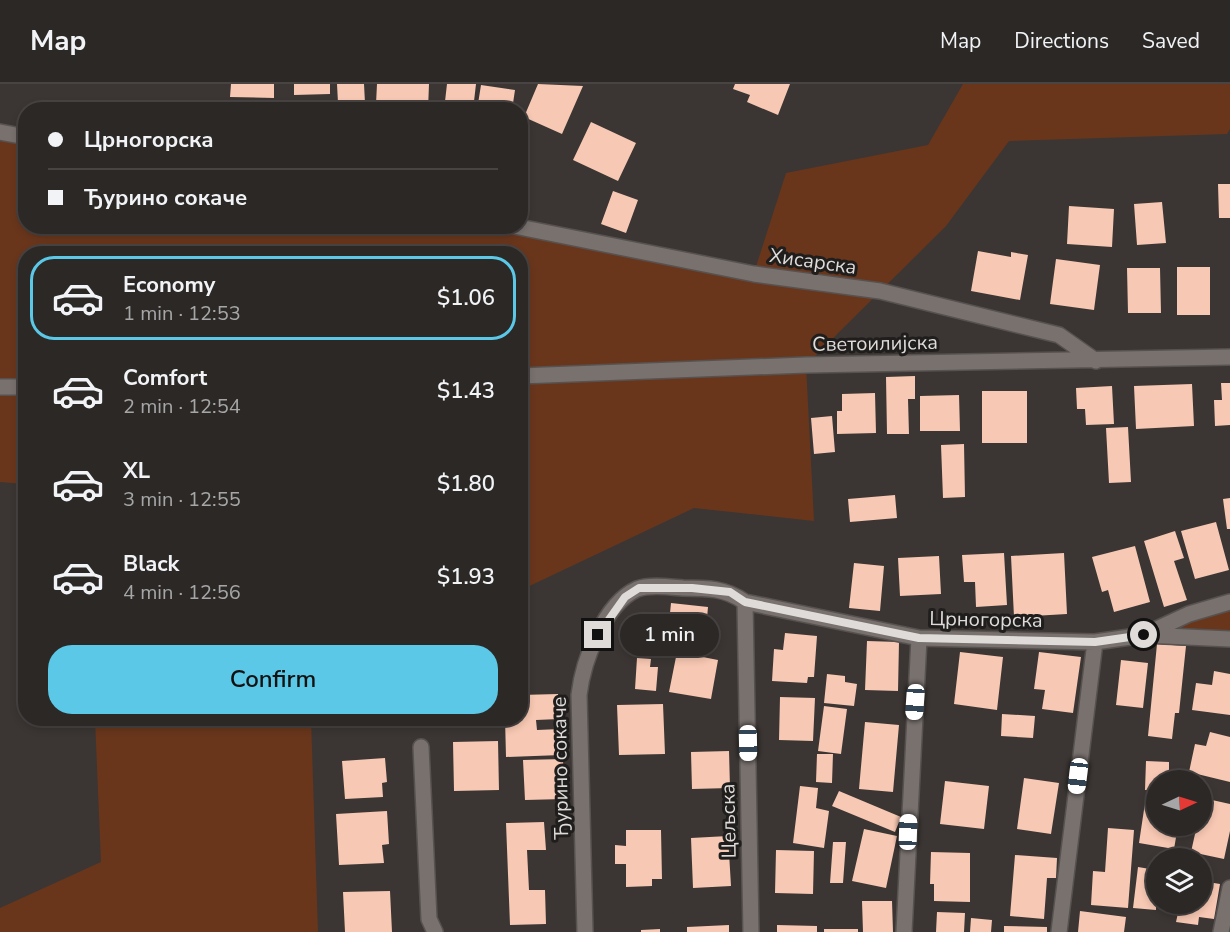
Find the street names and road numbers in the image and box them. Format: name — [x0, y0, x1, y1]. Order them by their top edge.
street label: Хисарска — [768, 242, 858, 281]
street label: Светоилијска — [812, 329, 938, 358]
street label: Црногорска — [929, 605, 1043, 634]
street label: Ђурино сокаче — [546, 696, 575, 840]
street label: Цељска — [714, 783, 743, 859]

